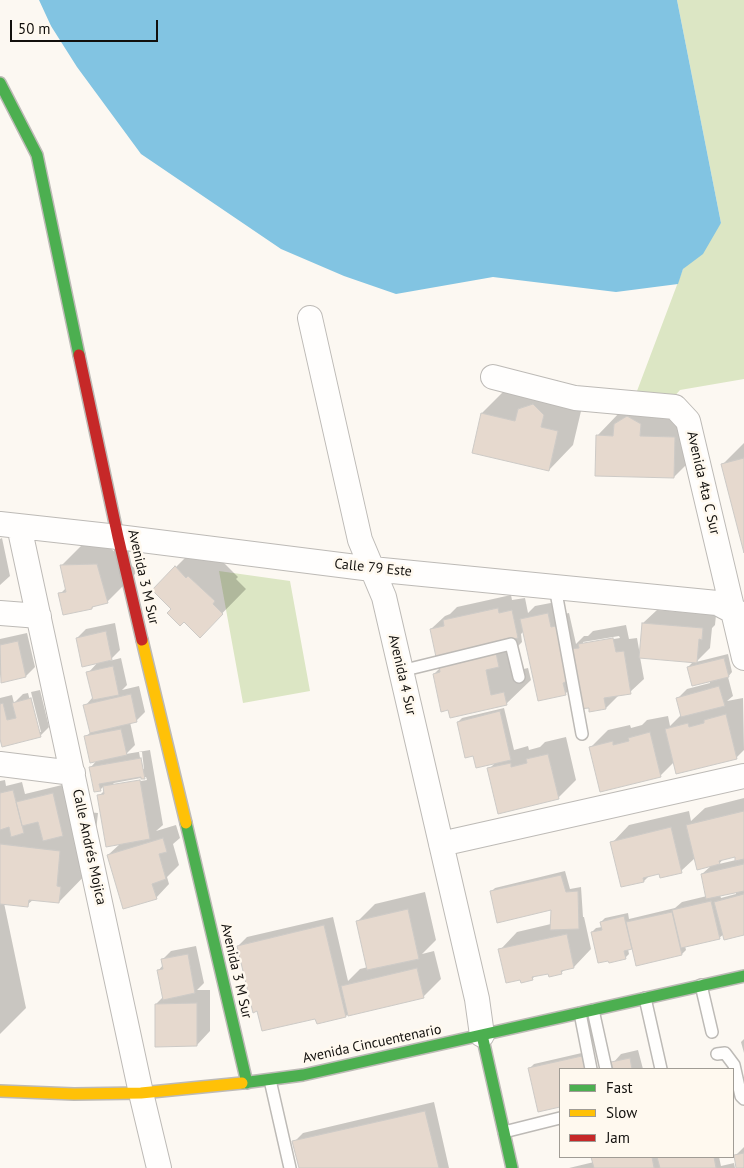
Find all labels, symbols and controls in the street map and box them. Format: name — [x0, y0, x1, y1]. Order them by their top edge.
scale bar — [12, 10, 160, 42]
text: 50 m — [18, 19, 51, 38]
street label: Avenida 4ta C Sur — [683, 430, 723, 536]
street label: Avenida 3 M Sur — [124, 528, 162, 626]
street label: Calle 79 Este — [333, 556, 413, 580]
street label: Avenida 4 Sur — [385, 633, 419, 717]
street label: Calle Andrés Mojica — [69, 788, 109, 906]
street label: Avenida 3 M Sur — [217, 922, 255, 1020]
street label: Avenida Cincuentenario — [301, 1021, 443, 1067]
legend — [559, 1068, 734, 1158]
text: Fast — [606, 1078, 633, 1097]
text: Slow — [606, 1103, 637, 1122]
text: Jam — [606, 1128, 630, 1147]

